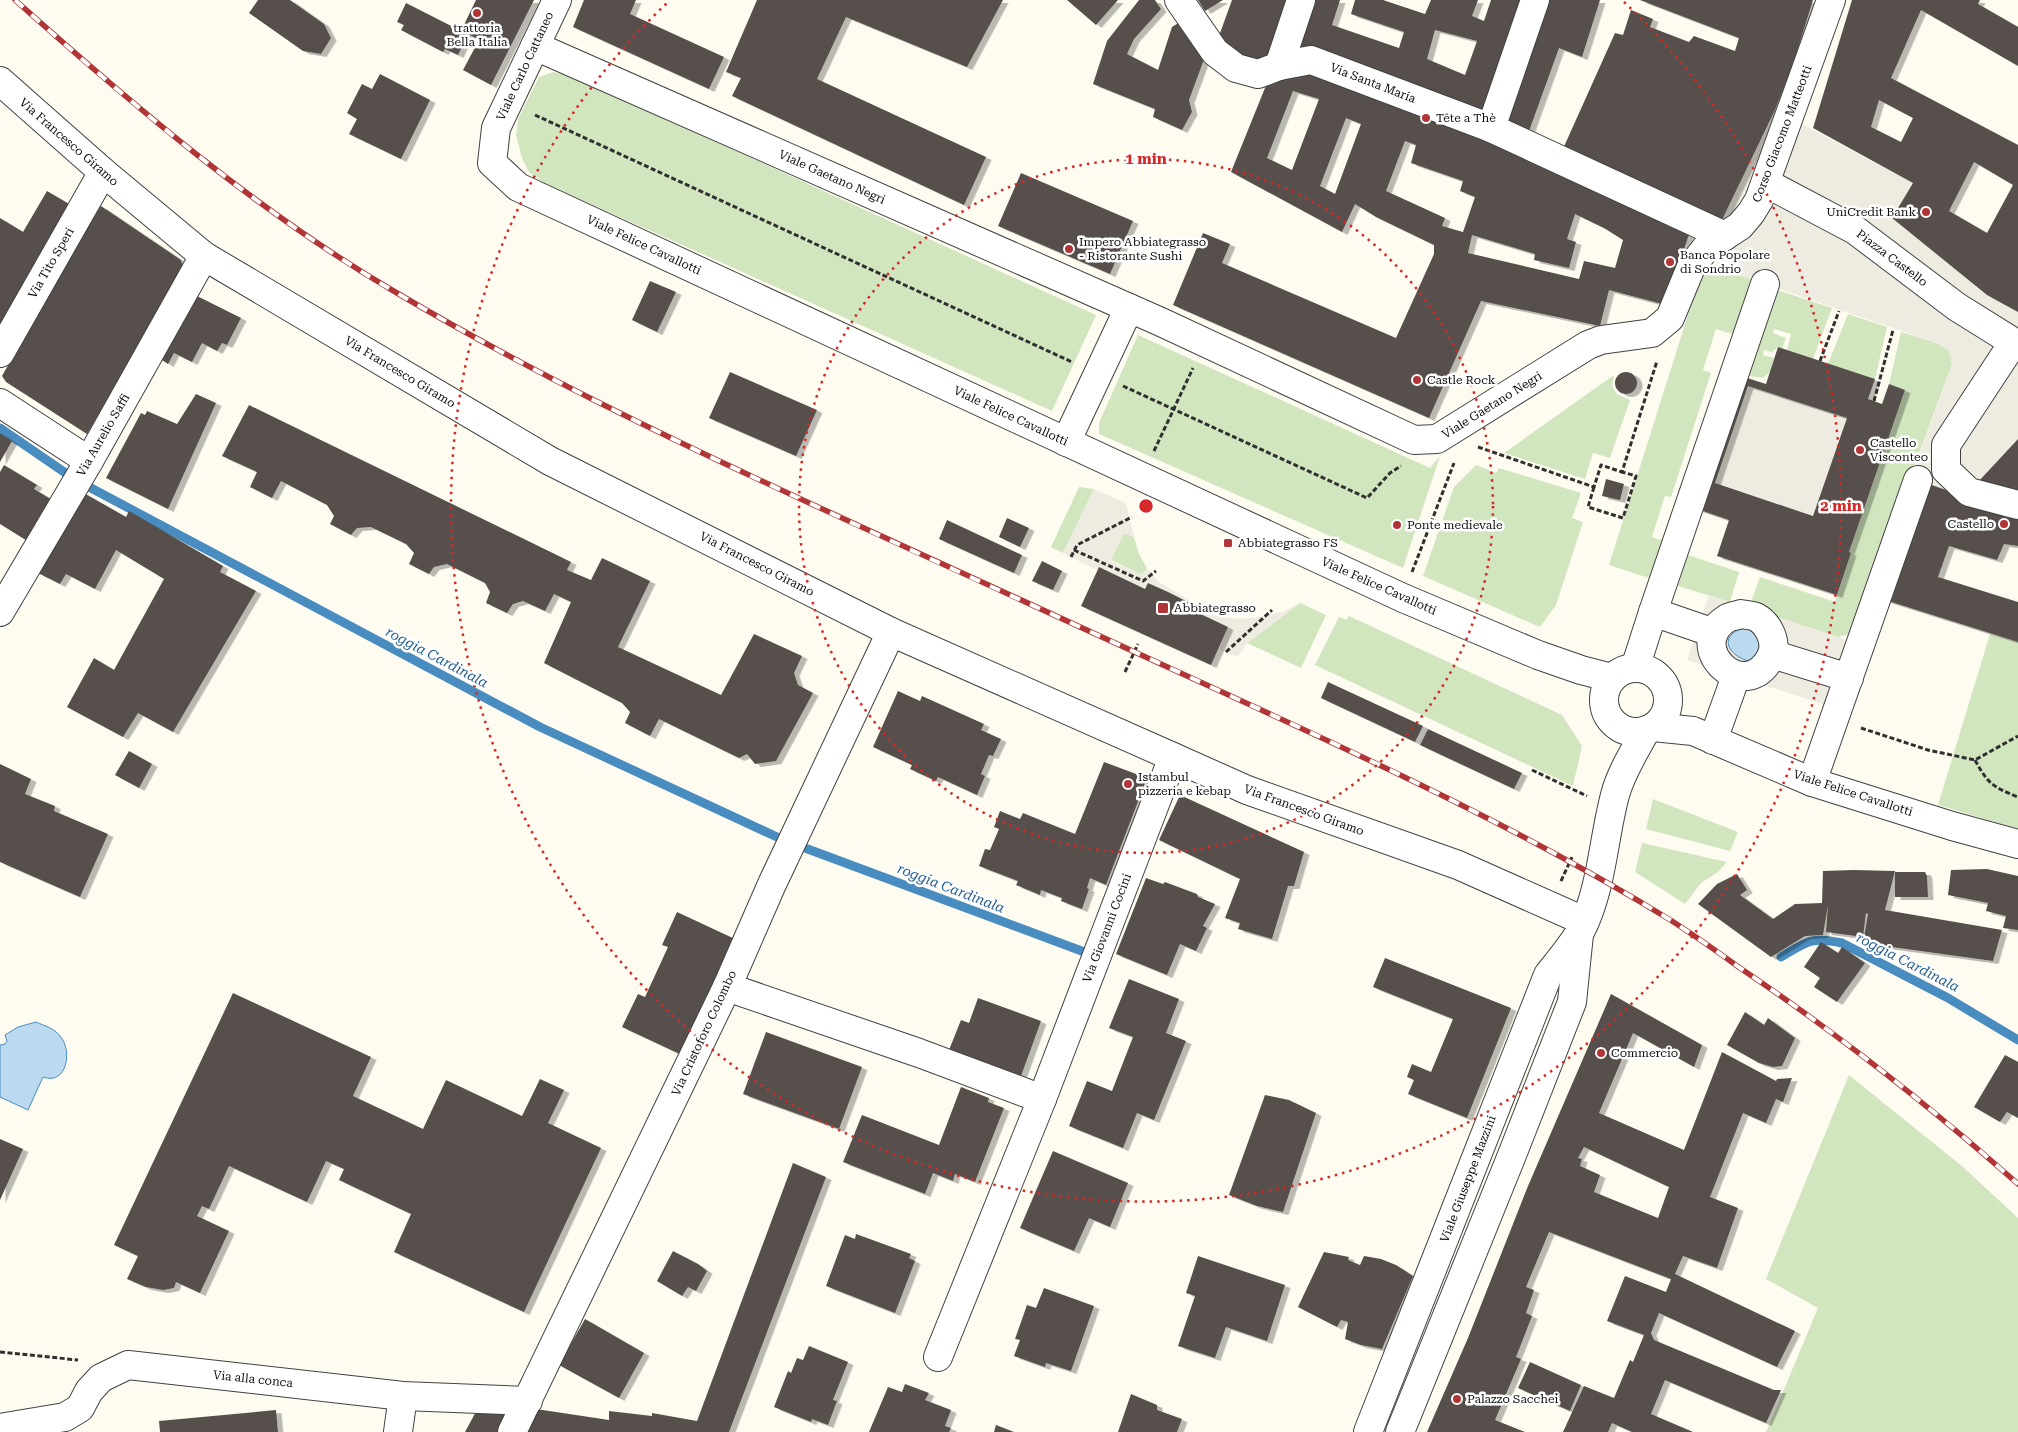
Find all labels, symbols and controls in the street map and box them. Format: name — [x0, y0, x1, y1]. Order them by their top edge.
marker: trattoria Bella Italia — [471, 7, 483, 19]
street label: Viale Carlo Cattaneo — [494, 9, 556, 123]
place label: trattoria Bella Italia — [447, 21, 508, 49]
street label: Via Santa Maria — [1328, 60, 1418, 106]
street label: Corso Giacomo Matteotti — [1749, 63, 1815, 204]
street label: Via Francesco Giramo — [17, 95, 121, 189]
place label: Tête a Thè — [1436, 111, 1496, 125]
marker: Tête a Thè — [1420, 112, 1432, 124]
street label: Viale Gaetano Negri — [777, 147, 888, 207]
text: 1 min — [1125, 150, 1167, 168]
place label: UniCredit Bank — [1826, 205, 1916, 219]
marker: UniCredit Bank — [1920, 206, 1932, 218]
street label: Viale Felice Cavallotti — [585, 212, 704, 278]
street label: Via Tito Speri — [25, 225, 77, 301]
street label: Piazza Castello — [1854, 227, 1930, 289]
place label: Impero Abbiategrasso - Ristorante Sushi — [1079, 235, 1206, 263]
marker: Impero Abbiategrasso - Ristorante Sushi — [1063, 243, 1075, 255]
place label: Banca Popolare di Sondrio — [1680, 248, 1771, 276]
marker: Banca Popolare di Sondrio — [1664, 256, 1676, 268]
street label: Via Francesco Giramo — [342, 333, 458, 411]
street label: Viale Gaetano Negri — [1439, 368, 1545, 441]
place label: Castle Rock — [1427, 373, 1496, 387]
marker: Castle Rock — [1411, 374, 1423, 386]
street label: Viale Felice Cavallotti — [952, 383, 1071, 449]
street label: Via Aurelio Saffi — [74, 391, 132, 479]
place label: Castello Visconteo — [1870, 436, 1928, 464]
marker: Castello Visconteo — [1854, 444, 1866, 456]
centre of rings — [1137, 497, 1155, 515]
text: 2 min — [1820, 497, 1862, 515]
place label: Castello — [1948, 517, 1994, 531]
place label: Ponte medievale — [1407, 518, 1503, 532]
marker: Castello — [1998, 518, 2010, 530]
marker: Ponte medievale — [1391, 519, 1403, 531]
street label: Via Francesco Giramo — [697, 529, 817, 599]
place label: Abbiategrasso FS — [1238, 536, 1338, 550]
marker: Abbiategrasso FS — [1222, 537, 1234, 549]
street label: Viale Felice Cavallotti — [1319, 554, 1439, 618]
marker: Abbiategrasso — [1156, 601, 1170, 615]
place label: Abbiategrasso — [1174, 601, 1256, 615]
water label: roggia Cardinala — [383, 623, 491, 691]
street label: Viale Felice Cavallotti — [1792, 767, 1915, 819]
place label: Istambul pizzeria e kebap — [1138, 770, 1231, 798]
marker: Istambul pizzeria e kebap — [1122, 778, 1134, 790]
street label: Via Francesco Giramo — [1242, 782, 1366, 838]
water label: roggia Cardinala — [895, 860, 1007, 916]
street label: Via Giovanni Cocini — [1080, 871, 1134, 985]
water label: roggia Cardinala — [1854, 929, 1962, 995]
street label: Via Cristoforo Colombo — [669, 968, 739, 1098]
place label: Commercio — [1611, 1046, 1678, 1060]
marker: Commercio — [1595, 1047, 1607, 1059]
street label: Viale Giuseppe Mazzini — [1437, 1113, 1499, 1244]
street label: Via alla conca — [212, 1368, 294, 1390]
place label: Palazzo Sacchei — [1467, 1392, 1559, 1406]
marker: Palazzo Sacchei — [1451, 1393, 1463, 1405]

